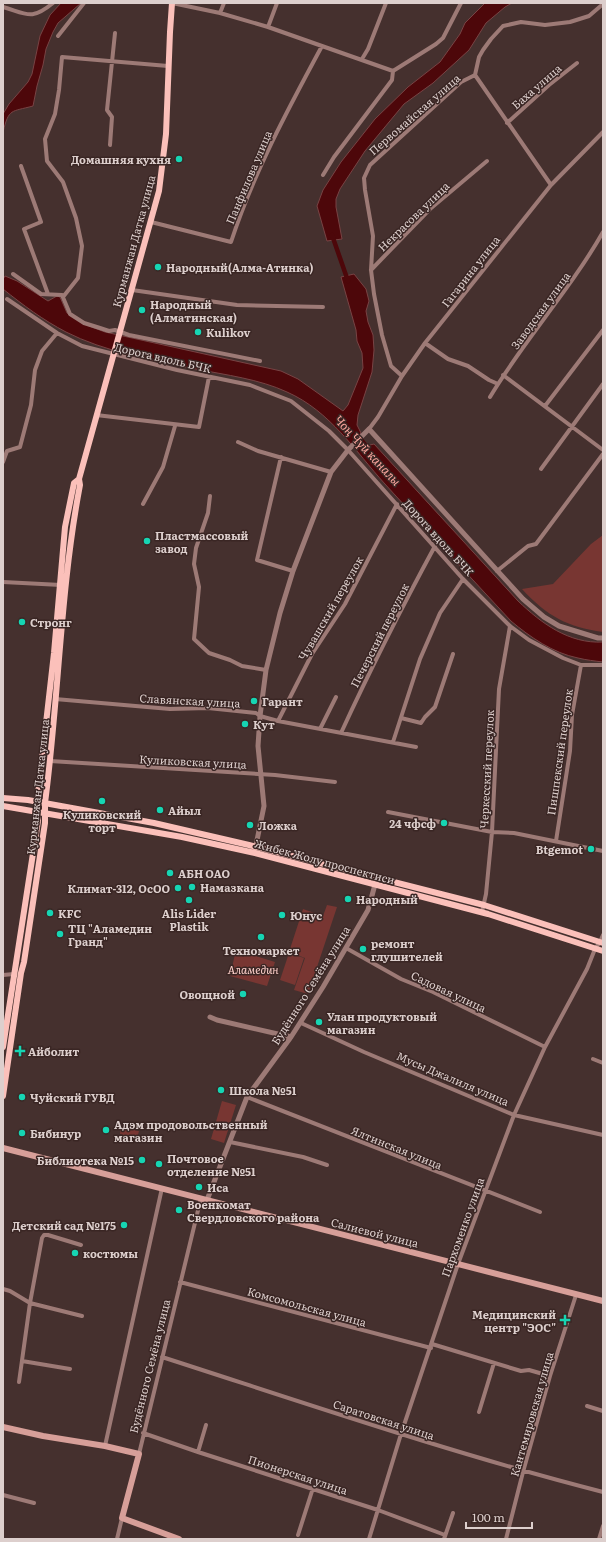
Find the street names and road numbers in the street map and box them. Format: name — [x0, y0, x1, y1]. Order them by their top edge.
street label: Баха улица — [508, 60, 564, 112]
street label: Первомайская улица — [365, 70, 463, 158]
street label: Панфилова улица — [221, 128, 275, 226]
street label: Курманжан Датка улица — [108, 173, 158, 309]
street label: Некрасова улица — [374, 178, 452, 254]
street label: Гагарина улица — [437, 232, 503, 310]
street label: Заводская улица — [506, 268, 574, 352]
street label: Дорога вдоль БЧК — [113, 338, 213, 376]
street label: Дорога вдоль БЧК — [400, 495, 478, 579]
street label: Чувашский переулок — [294, 552, 367, 663]
street label: Печерский переулок — [346, 580, 412, 690]
street label: Пишпекский переулок — [542, 687, 576, 816]
street label: Славянская улица — [139, 689, 241, 711]
street label: Черкесский переулок — [475, 709, 497, 829]
street label: Курманжан Датка улица — [22, 718, 52, 856]
street label: Куликовская улица — [139, 750, 247, 772]
street label: Жибек Жолу проспектиси — [253, 835, 397, 887]
street label: Будённого Семёна улица — [267, 922, 353, 1048]
street label: Садовая улица — [409, 967, 489, 1015]
street label: Мусы Джалиля улица — [394, 1047, 512, 1109]
street label: Ялтинская улица — [349, 1121, 445, 1173]
street label: Пархоменко улица — [437, 1175, 487, 1279]
street label: Салиевой улица — [330, 1213, 421, 1251]
street label: Комсомольская улица — [246, 1282, 368, 1330]
street label: Будённого Семёна улица — [125, 1297, 173, 1435]
street label: Кантемировская улица — [505, 1350, 557, 1478]
street label: Саратовская улица — [331, 1395, 437, 1443]
street label: Пионерская улица — [246, 1450, 350, 1498]

